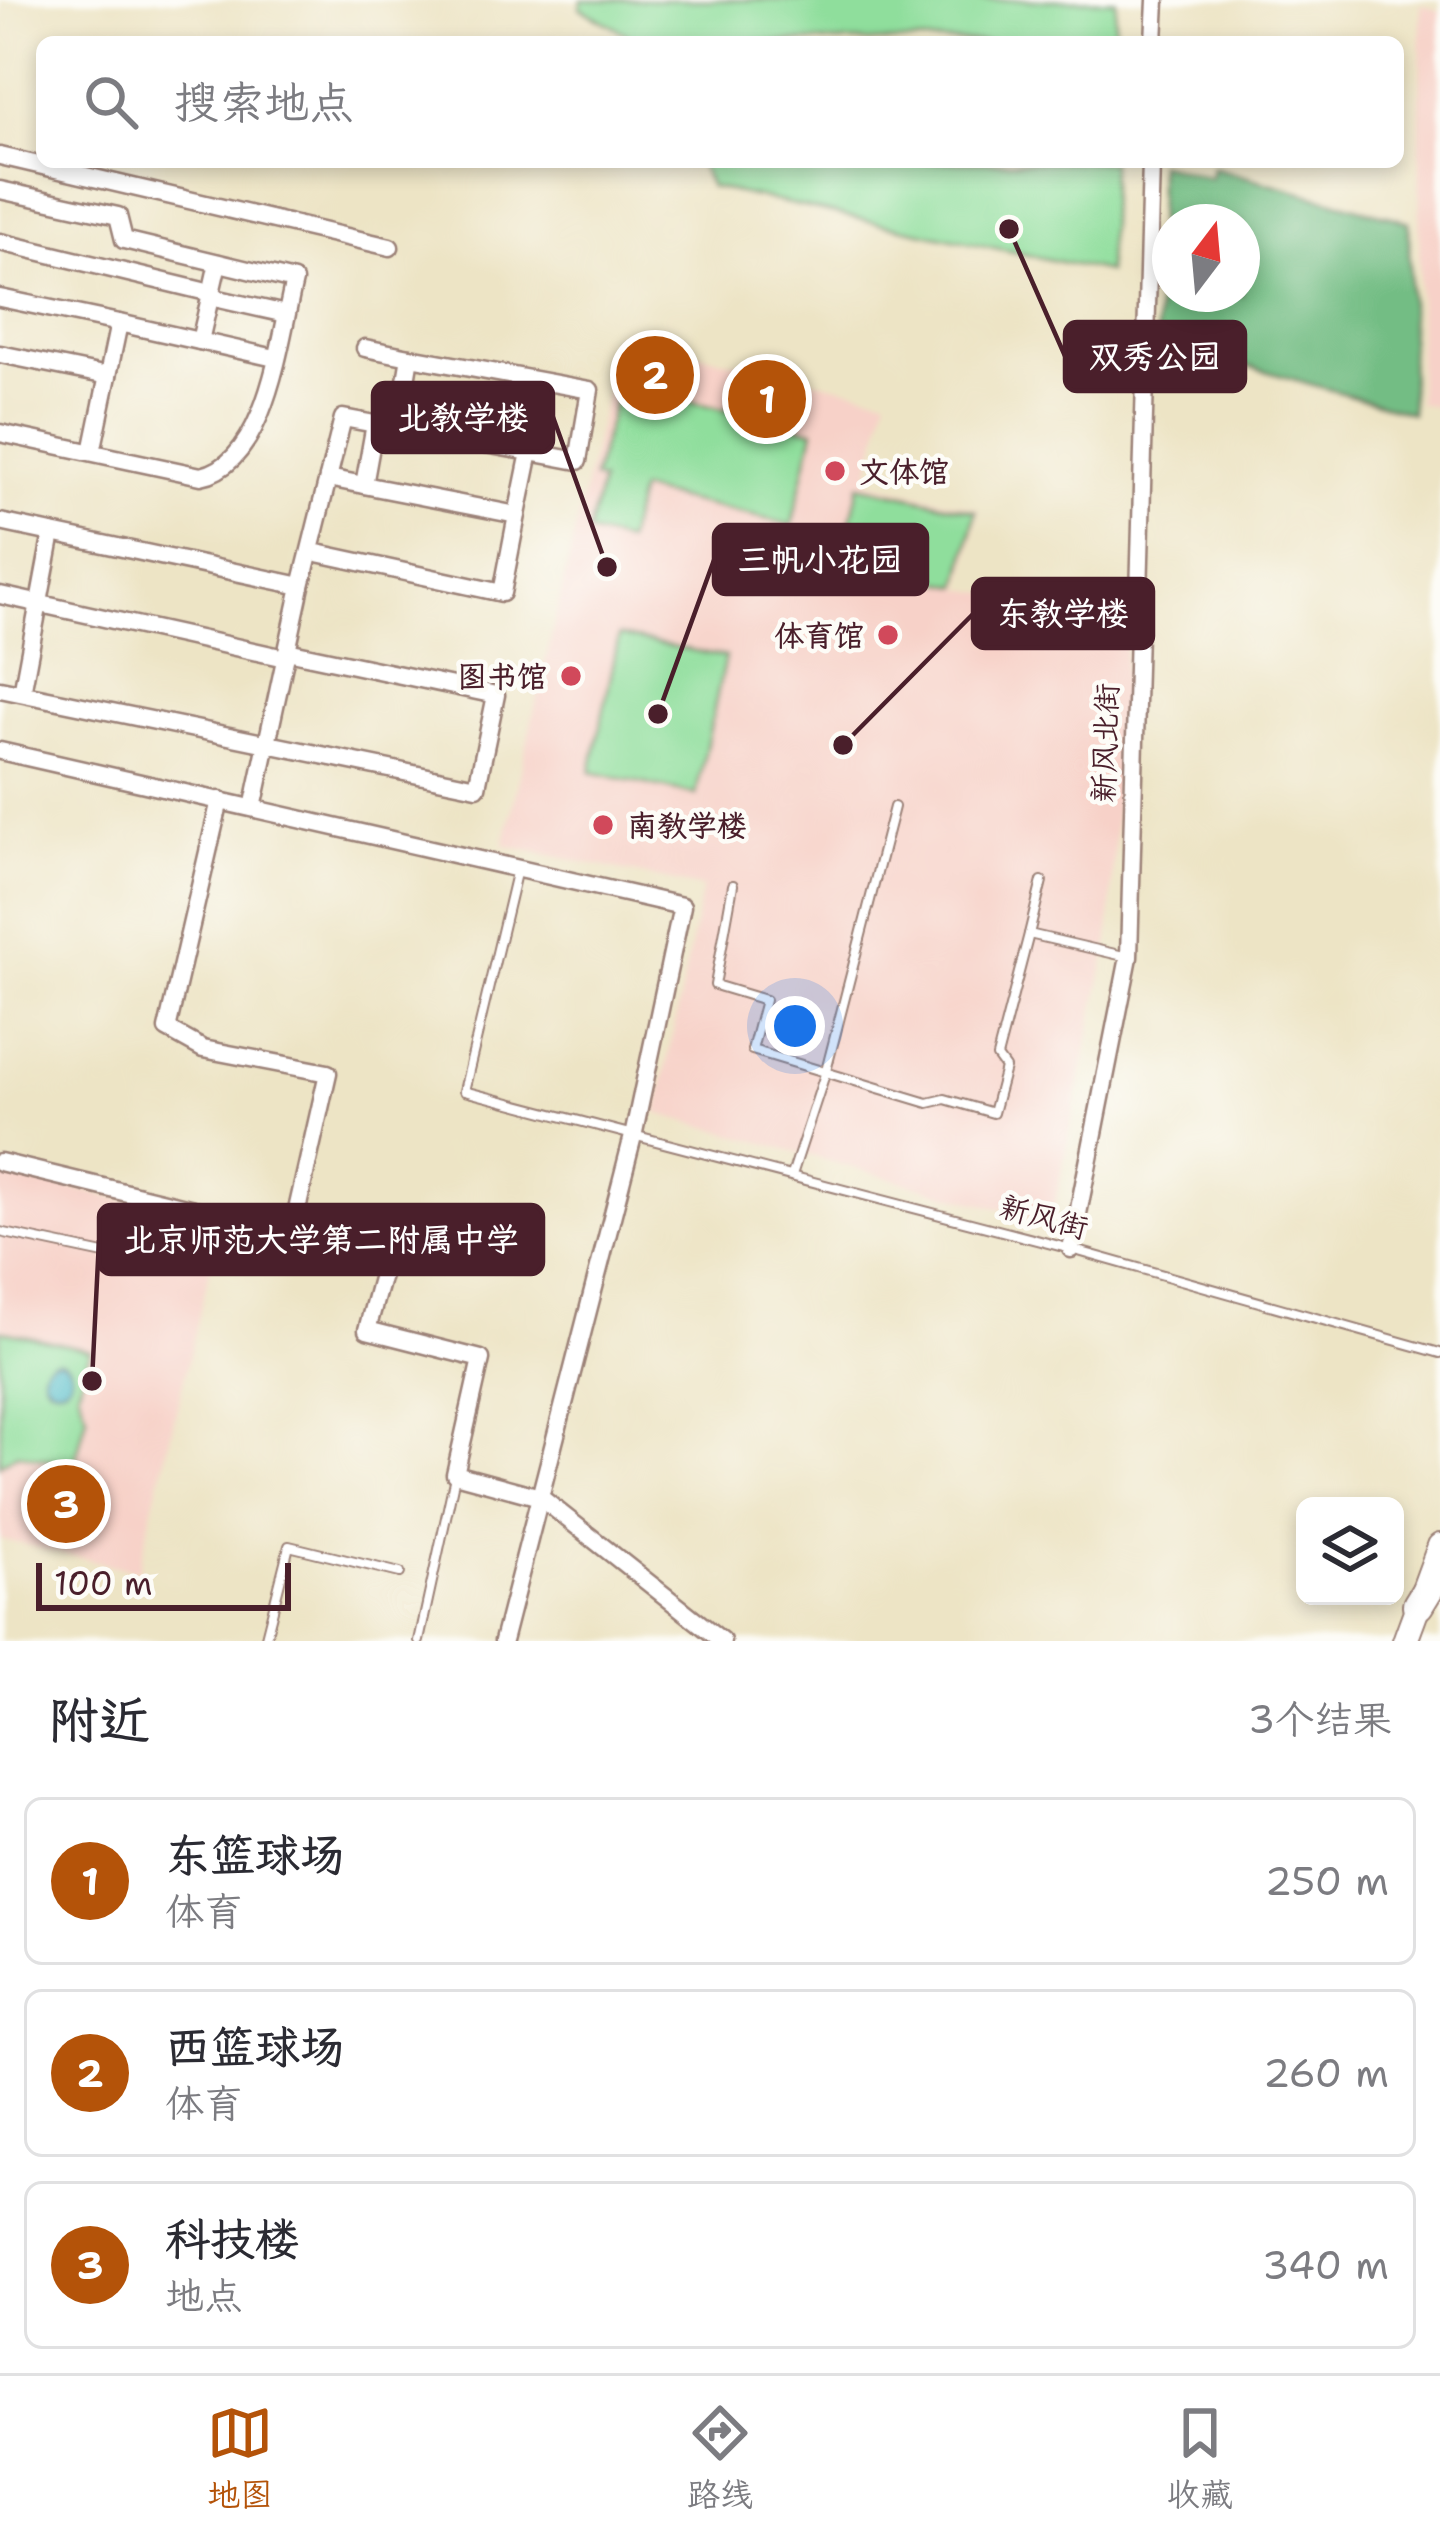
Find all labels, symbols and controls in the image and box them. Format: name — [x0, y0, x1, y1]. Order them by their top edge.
search box — [36, 36, 1404, 168]
icon: search — [78, 69, 144, 135]
text: 搜索地点 — [174, 72, 354, 132]
north arrow — [1152, 204, 1260, 312]
callout: 双秀公园 — [1065, 322, 1245, 391]
pin: 2 — [616, 330, 694, 420]
text: 双秀公园 — [1089, 334, 1221, 379]
pin: 1 — [728, 354, 806, 444]
callout: 北教学楼 — [373, 383, 553, 452]
text: 北教学楼 — [397, 395, 529, 440]
place label: 文体馆 — [859, 451, 949, 492]
marker: 文体馆 — [822, 458, 848, 484]
callout: 三帆小花园 — [714, 525, 927, 594]
text: 三帆小花园 — [738, 537, 903, 582]
callout: 东教学楼 — [973, 579, 1153, 648]
text: 东教学楼 — [997, 591, 1129, 636]
place label: 体育馆 — [774, 615, 864, 656]
marker: 体育馆 — [875, 622, 901, 648]
place label: 图书馆 — [457, 656, 547, 697]
marker: 图书馆 — [558, 663, 584, 689]
street label: 新风北街 — [1082, 682, 1128, 804]
place label: 南教学楼 — [627, 805, 747, 846]
marker: 南教学楼 — [590, 812, 616, 838]
your location — [765, 996, 825, 1056]
street label: 新风街 — [995, 1186, 1093, 1248]
callout: 北京师范大学第二附属中学 — [99, 1205, 543, 1274]
text: 北京师范大学第二附属中学 — [123, 1217, 519, 1262]
pin: 3 — [27, 1459, 105, 1549]
map controls — [1296, 1497, 1404, 1605]
button: layers — [1296, 1497, 1404, 1605]
scale bar — [36, 1557, 291, 1610]
text: 100 m — [54, 1561, 153, 1606]
text: 附近 — [48, 1686, 150, 1754]
text: 3个结果 — [1248, 1693, 1392, 1745]
text: 东篮球场 — [165, 1825, 345, 1885]
text: 1 — [81, 1855, 99, 1907]
text: 250 m — [1265, 1855, 1389, 1907]
text: 体育 — [165, 1885, 243, 1937]
text: 西篮球场 — [165, 2017, 345, 2077]
text: 2 — [76, 2047, 104, 2099]
text: 260 m — [1263, 2047, 1389, 2099]
text: 体育 — [165, 2077, 243, 2129]
text: 科技楼 — [165, 2209, 300, 2269]
text: 3 — [76, 2239, 104, 2291]
text: 340 m — [1262, 2239, 1389, 2291]
text: 地点 — [165, 2269, 243, 2321]
tab: 地图 — [207, 2400, 273, 2517]
tab: 路线 — [687, 2400, 753, 2517]
tab: 收藏 — [1167, 2400, 1233, 2517]

